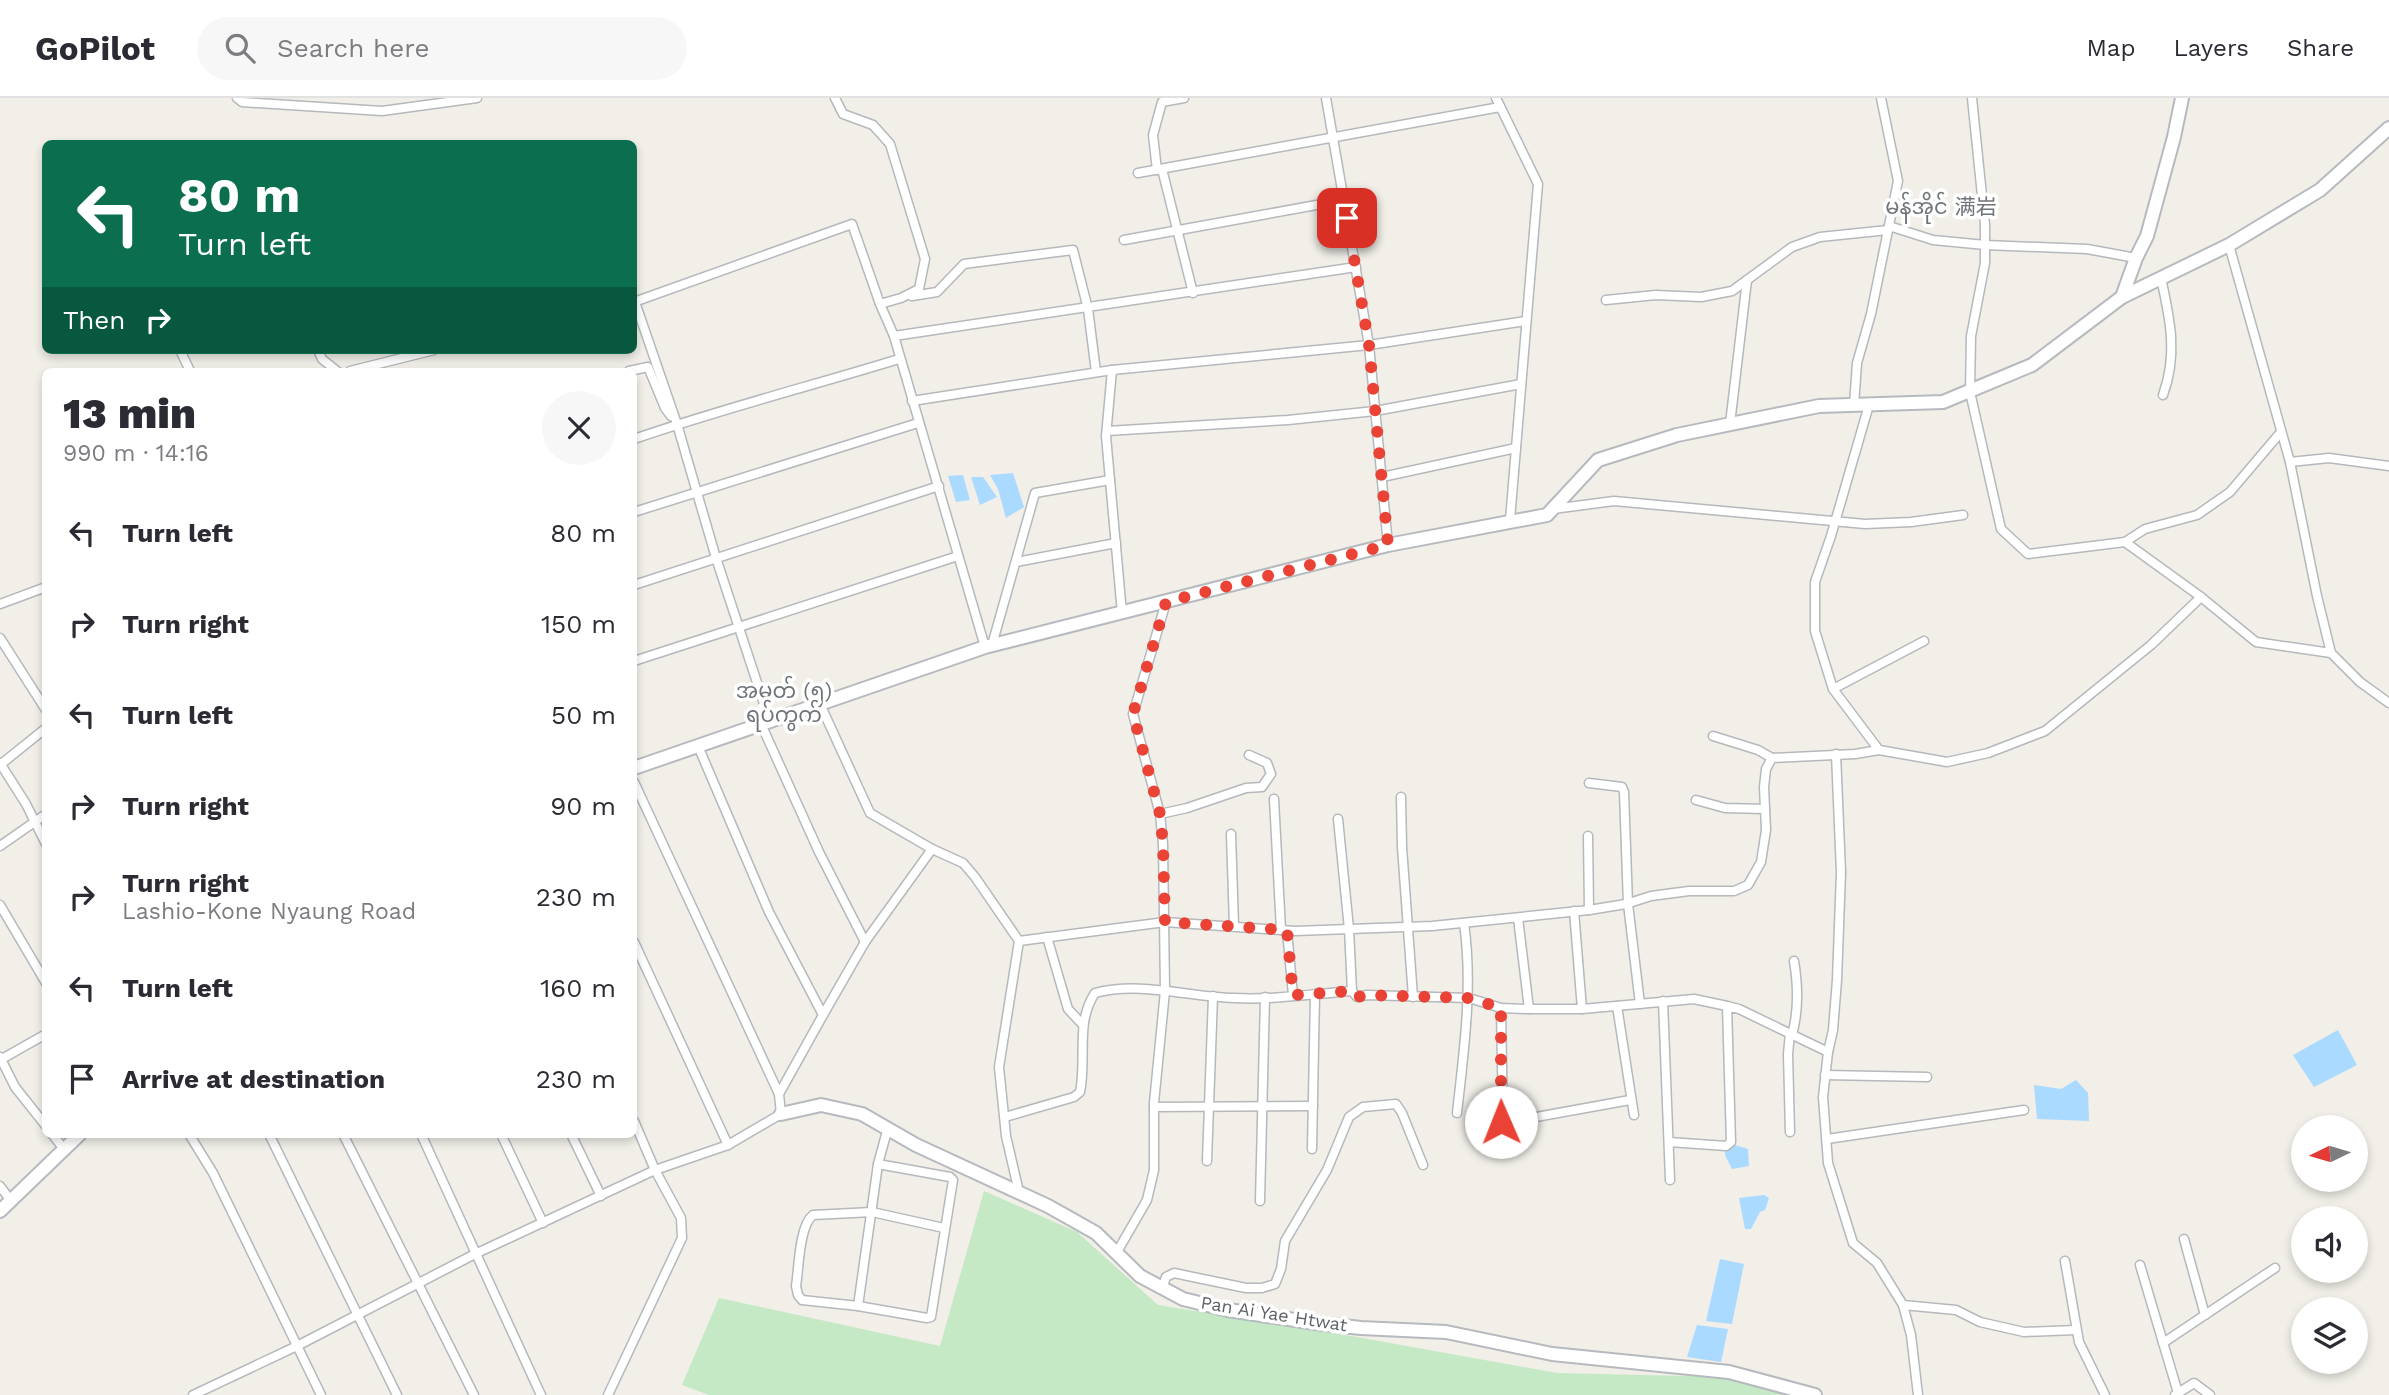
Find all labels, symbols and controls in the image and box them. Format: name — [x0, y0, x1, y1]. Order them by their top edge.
search box — [197, 17, 687, 80]
text: GoPilot — [35, 29, 155, 68]
icon: search — [221, 29, 259, 67]
text: Search here — [277, 33, 429, 63]
text: Map — [2087, 34, 2135, 62]
text: Layers — [2173, 34, 2249, 62]
text: Share — [2287, 34, 2354, 62]
text: 80 m — [178, 166, 300, 224]
icon: left — [63, 168, 154, 259]
pin — [1317, 188, 1377, 248]
district label: မန်အိုင် 满岩 — [1885, 191, 1997, 224]
icon: arrive — [1328, 199, 1366, 237]
text: Turn left — [178, 225, 311, 263]
icon: right — [139, 301, 177, 339]
text: Then — [63, 305, 125, 335]
text: 13 min — [63, 389, 196, 438]
button: close — [542, 391, 616, 465]
text: 990 m · 14:16 — [63, 440, 209, 467]
icon: left — [63, 514, 101, 552]
text: Turn left — [122, 518, 233, 548]
text: 80 m — [550, 518, 616, 548]
icon: right — [63, 605, 101, 643]
text: Turn right — [122, 609, 249, 639]
text: 150 m — [541, 609, 616, 639]
district label: အမှတ် (၅) ရပ်ကွက် — [736, 675, 832, 732]
icon: left — [63, 696, 101, 734]
text: Turn left — [122, 700, 233, 730]
text: 50 m — [551, 700, 616, 730]
icon: right — [63, 787, 101, 825]
text: Turn right — [122, 791, 249, 821]
text: 90 m — [550, 791, 616, 821]
text: Turn right — [122, 868, 249, 898]
icon: right — [63, 878, 101, 916]
text: 230 m — [536, 882, 616, 912]
text: Lashio-Kone Nyaung Road — [122, 898, 416, 925]
icon: left — [63, 969, 101, 1007]
text: Turn left — [122, 973, 233, 1003]
text: 160 m — [540, 973, 616, 1003]
icon: arrive — [63, 1060, 101, 1098]
text: Arrive at destination — [122, 1064, 385, 1094]
text: 230 m — [536, 1064, 616, 1094]
position arrow — [1464, 1085, 1538, 1159]
north arrow — [2291, 1115, 2368, 1192]
map controls — [2291, 1115, 2368, 1374]
button: sound — [2291, 1206, 2368, 1283]
street label: Pan Ai Yae Htwat — [1199, 1292, 1349, 1336]
button: layers — [2291, 1297, 2368, 1374]

